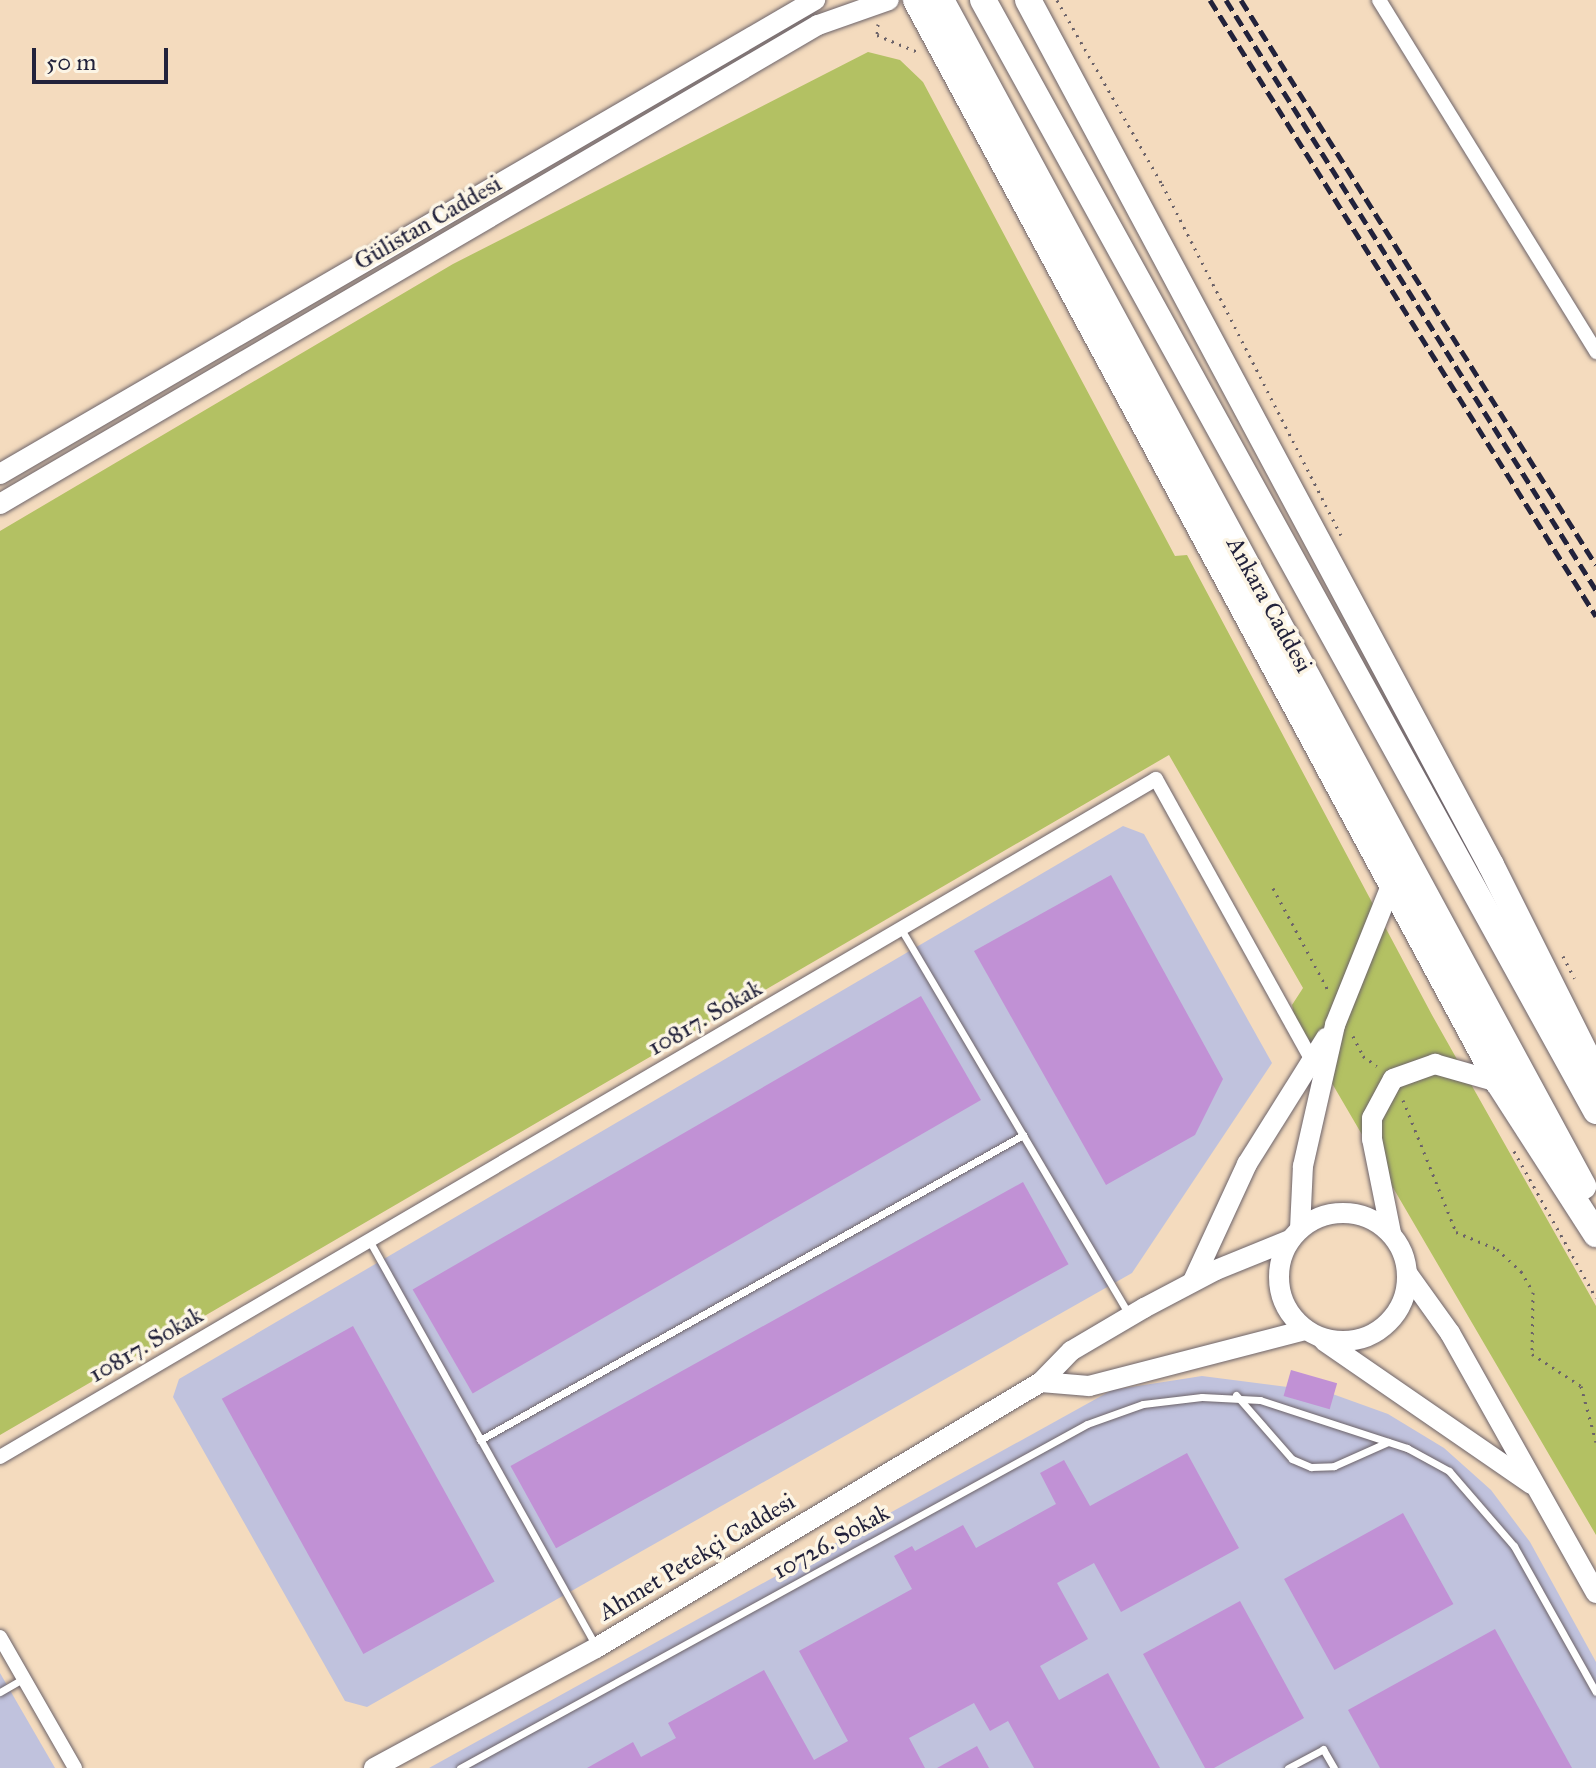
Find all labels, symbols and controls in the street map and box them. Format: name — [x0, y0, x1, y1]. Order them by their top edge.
scale bar — [36, 32, 172, 82]
text: 50 m — [46, 47, 96, 77]
street label: Gülistan Caddesi — [349, 169, 507, 277]
street label: Ankara Caddesi — [1220, 532, 1318, 678]
street label: 10817. Sokak — [643, 974, 767, 1062]
street label: 10817. Sokak — [84, 1301, 208, 1389]
street label: Ahmet Petekçi Caddesi — [594, 1487, 800, 1627]
street label: 10726. Sokak — [768, 1498, 894, 1586]

